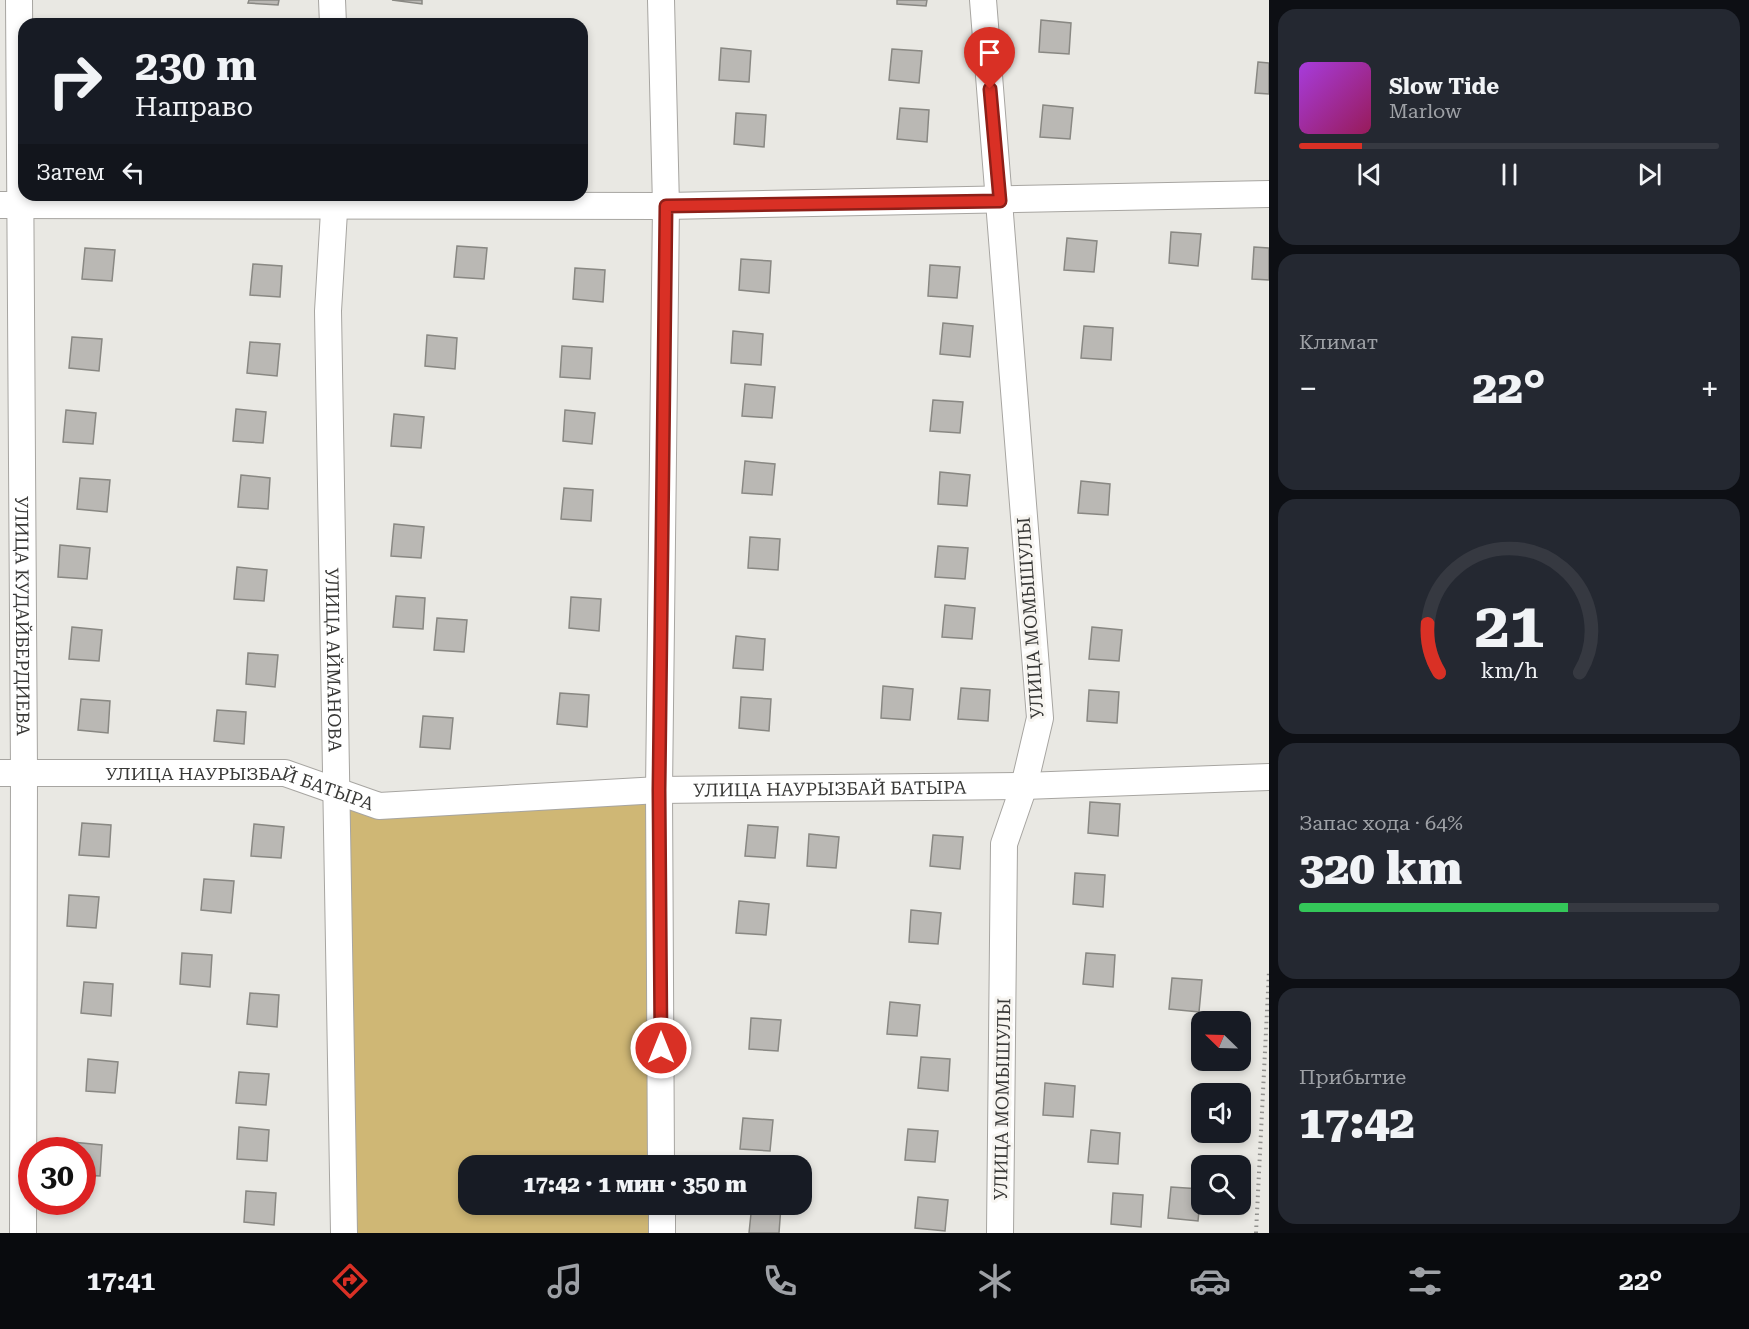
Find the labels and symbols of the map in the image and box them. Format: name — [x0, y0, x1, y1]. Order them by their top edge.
pin — [964, 27, 1015, 89]
street label: УЛИЦА КУДАЙБЕРДИЕВА — [12, 496, 34, 736]
street label: УЛИЦА МОМЫШУЛЫ — [1012, 516, 1048, 720]
street label: УЛИЦА АЙМАНОВА — [322, 567, 346, 753]
street label: УЛИЦА НАУРЫЗБАЙ БАТЫРА — [105, 762, 377, 814]
street label: УЛИЦА НАУРЫЗБАЙ БАТЫРА — [693, 776, 967, 800]
street label: УЛИЦА МОМЫШУЛЫ — [990, 998, 1014, 1200]
north arrow — [1191, 1011, 1251, 1071]
position arrow — [629, 1016, 693, 1080]
speed limit sign: 30 — [18, 1137, 96, 1215]

